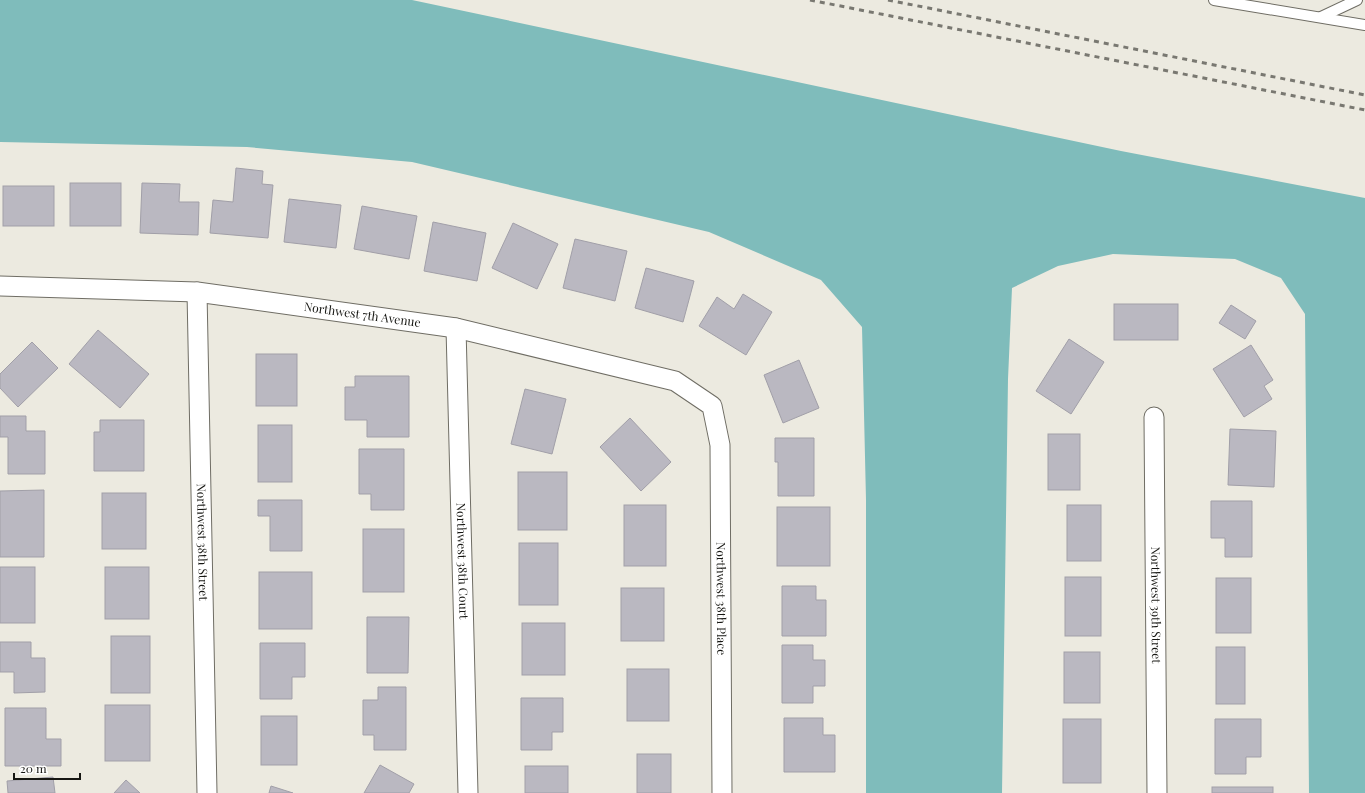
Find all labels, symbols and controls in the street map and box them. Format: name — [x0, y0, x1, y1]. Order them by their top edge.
street label: Northwest 7th Avenue — [303, 298, 422, 330]
street label: Northwest 38th Street — [194, 483, 212, 601]
street label: Northwest 38th Court — [454, 502, 473, 620]
street label: Northwest 38th Place — [714, 542, 730, 655]
street label: Northwest 39th Street — [1148, 546, 1165, 664]
scale bar — [14, 755, 80, 781]
text: 20 m — [20, 760, 47, 776]

